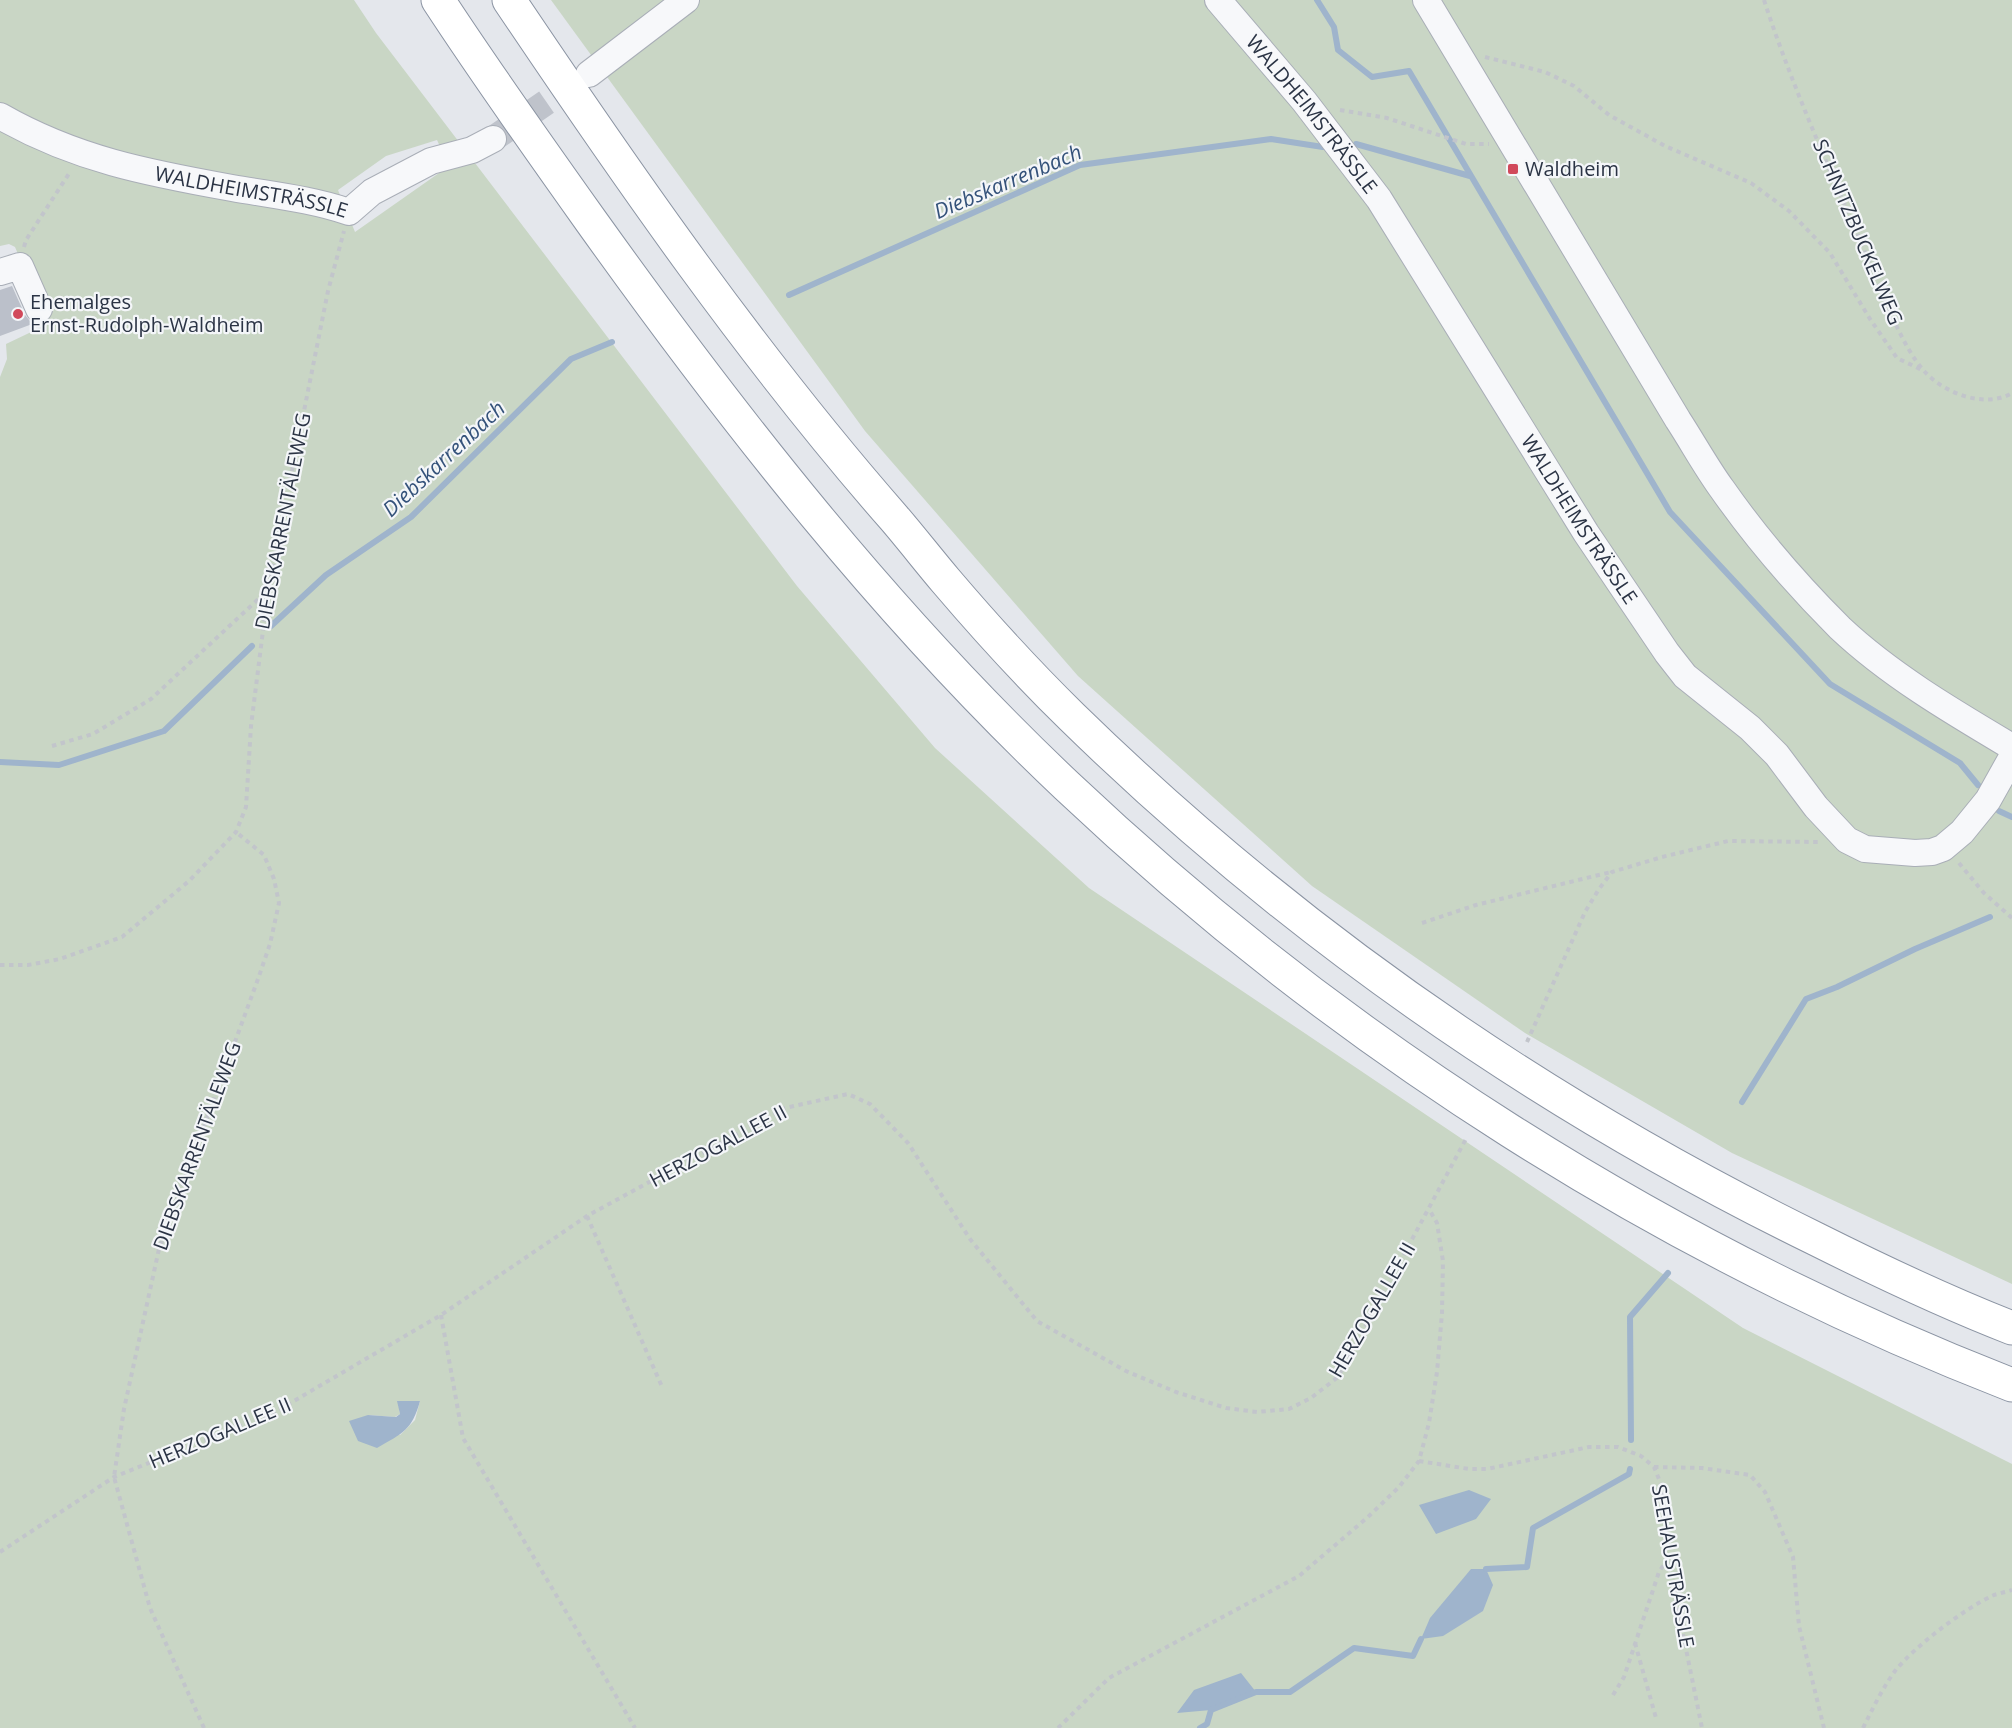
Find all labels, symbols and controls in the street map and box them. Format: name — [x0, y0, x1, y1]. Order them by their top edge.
street label: WALDHEIMSTRÄSSLE — [1240, 29, 1384, 199]
street label: SCHNITZBUCKELWEG — [1807, 135, 1910, 329]
water label: Diebskarrenbach — [929, 137, 1086, 225]
place label: Waldheim — [1525, 155, 1619, 182]
street label: WALDHEIMSTRÄSSLE — [152, 159, 351, 224]
marker: Waldheim — [1506, 162, 1520, 176]
place label: Ehemalges Ernst-Rudolph-Waldheim — [30, 288, 263, 338]
marker: Ehemalges Ernst-Rudolph-Waldheim — [11, 307, 25, 321]
water label: Diebskarrenbach — [376, 394, 511, 522]
street label: DIEBSKARRENTÄLEWEG — [248, 410, 317, 632]
street label: WALDHEIMSTRÄSSLE — [1515, 430, 1644, 609]
street label: DIEBSKARRENTÄLEWEG — [146, 1038, 247, 1254]
street label: HERZOGALLEE II — [644, 1098, 791, 1193]
street label: HERZOGALLEE II — [1322, 1237, 1421, 1382]
street label: HERZOGALLEE II — [145, 1390, 295, 1475]
street label: SEEHAUSTRÄSSLE — [1646, 1482, 1701, 1650]

